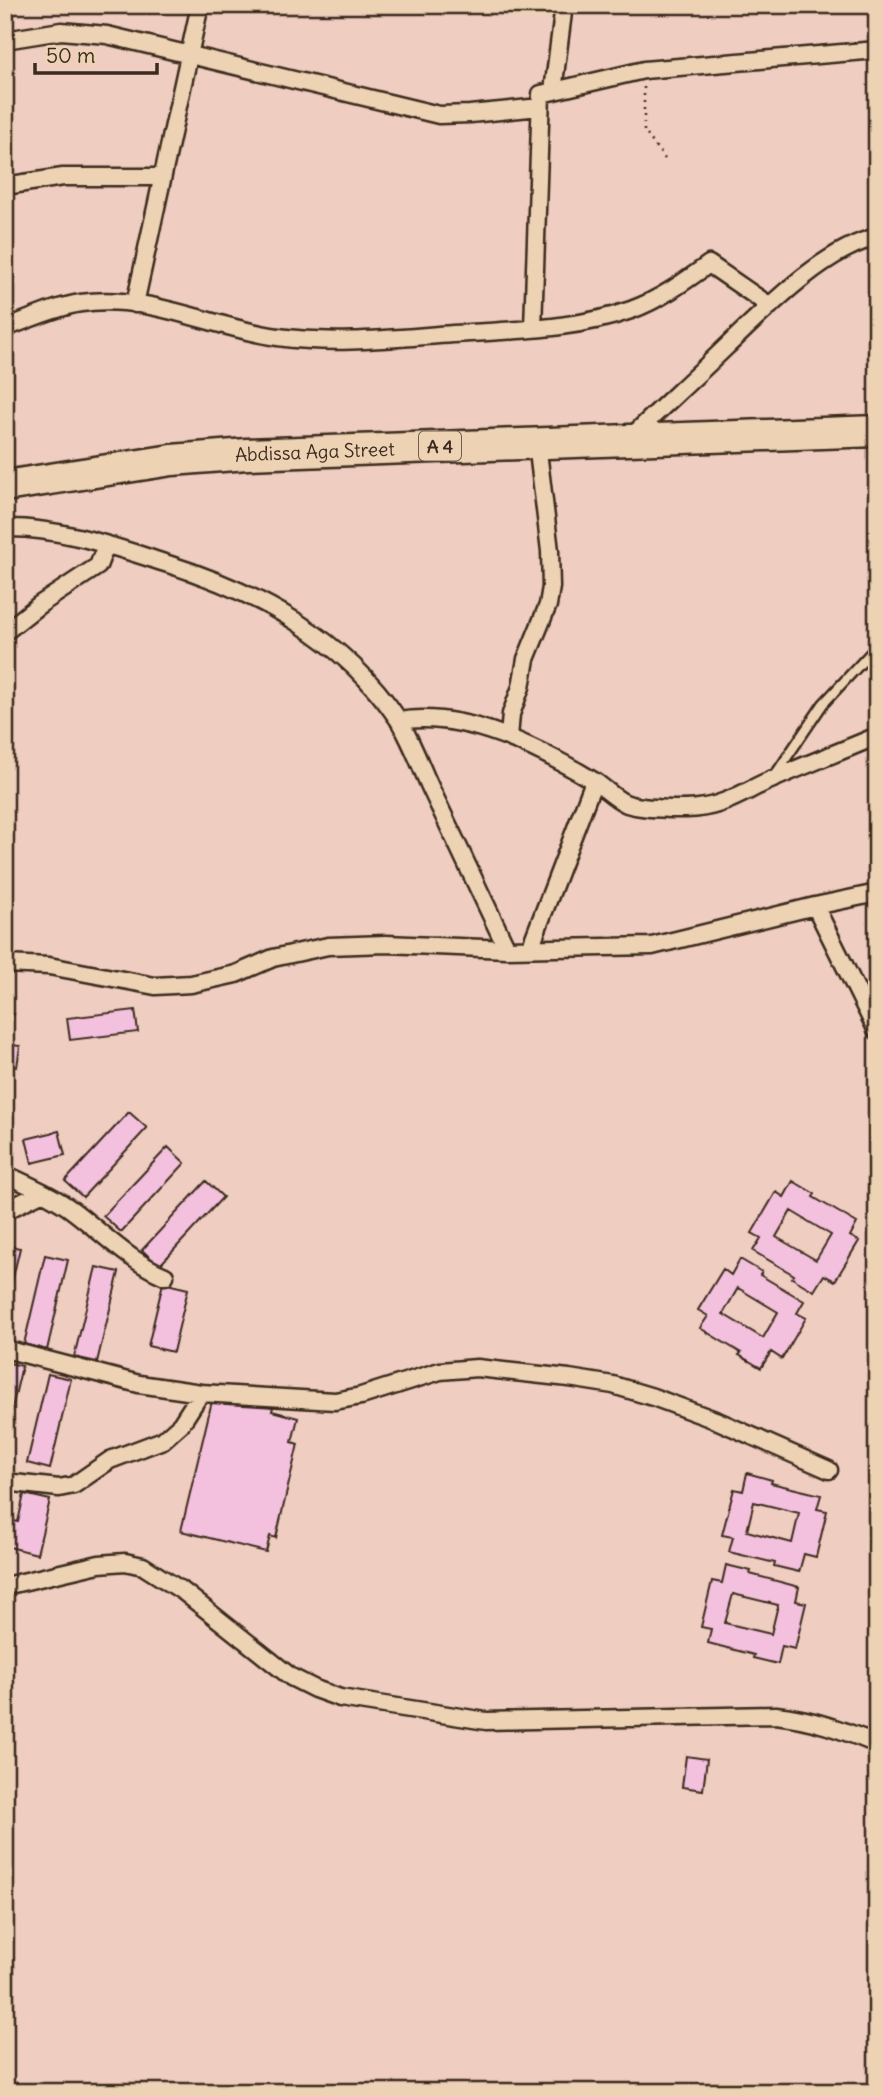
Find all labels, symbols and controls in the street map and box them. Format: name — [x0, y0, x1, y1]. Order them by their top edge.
scale bar — [35, 32, 158, 76]
text: 50 m — [46, 42, 95, 69]
road number: A 4 — [419, 432, 461, 461]
street label: Abdissa Aga Street — [234, 437, 395, 467]

